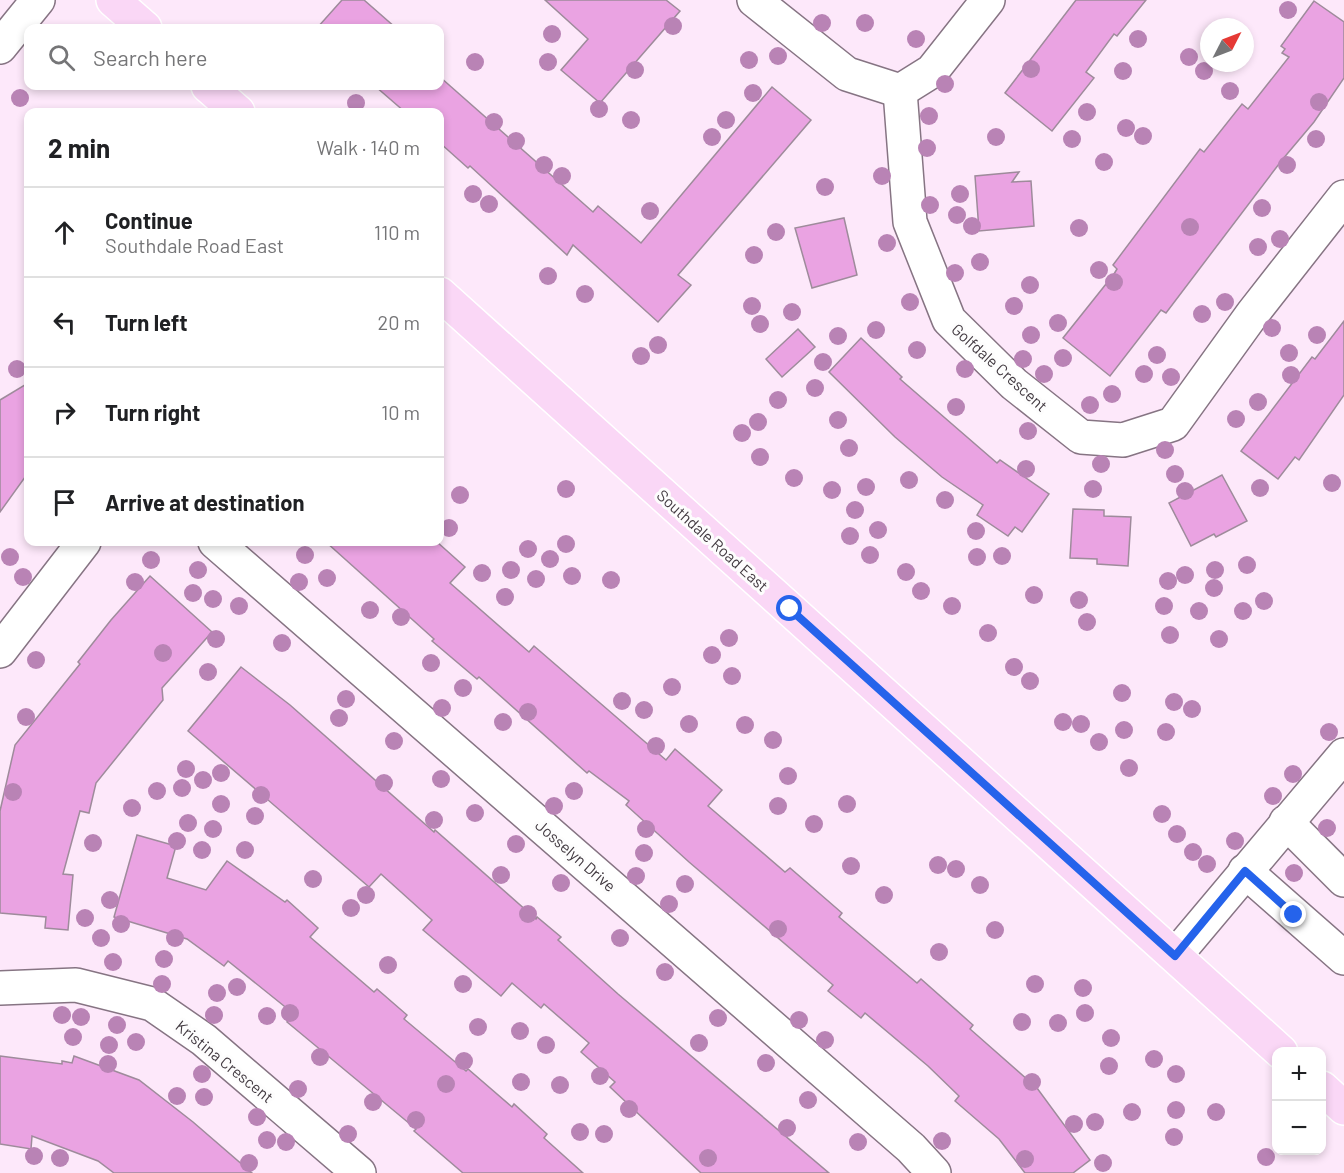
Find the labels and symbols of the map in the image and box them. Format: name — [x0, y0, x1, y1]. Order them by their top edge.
north arrow — [1200, 18, 1254, 72]
street label: Golfdale Crescent — [948, 319, 1052, 415]
street label: Southdale Road East — [653, 485, 773, 595]
route start — [776, 595, 802, 621]
street label: Josselyn Drive — [532, 815, 620, 895]
route end — [1280, 901, 1306, 927]
street label: Kristina Crescent — [172, 1016, 278, 1106]

